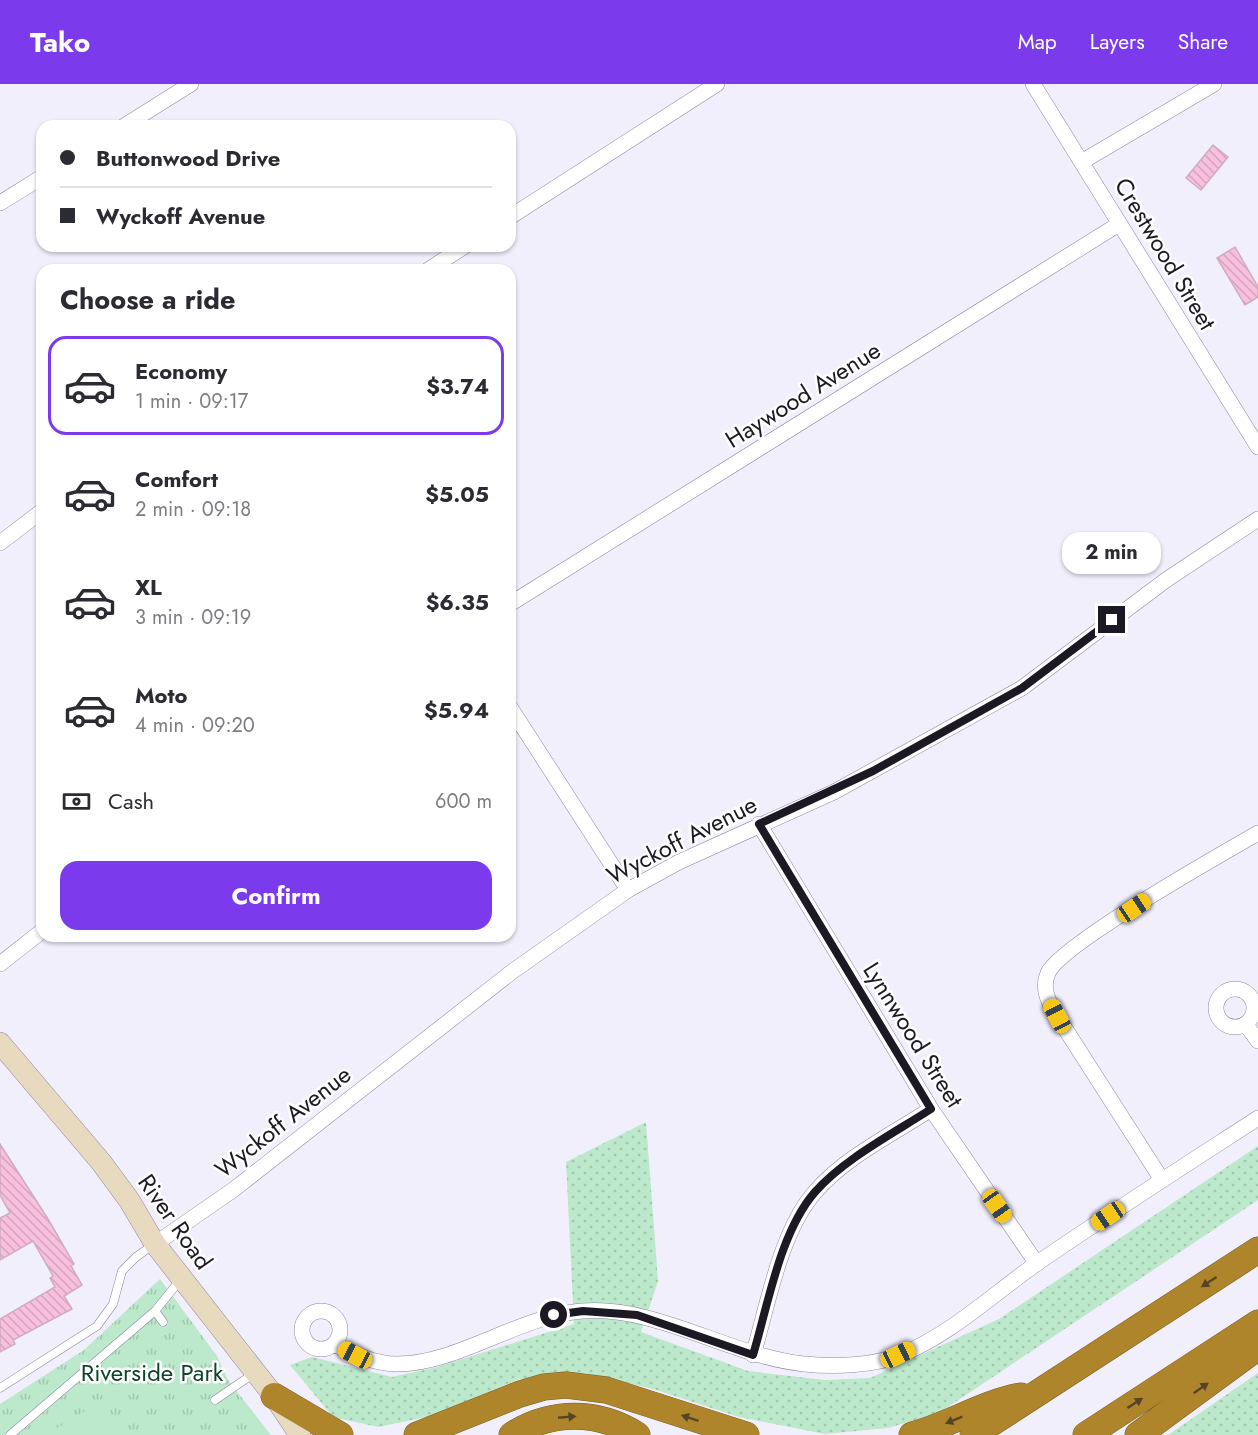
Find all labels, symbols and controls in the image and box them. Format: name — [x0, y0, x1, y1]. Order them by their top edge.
text: Tako — [30, 22, 90, 63]
text: Map — [1018, 27, 1057, 57]
text: Layers — [1090, 27, 1145, 57]
text: Share — [1178, 27, 1228, 57]
text: Buttonwood Drive — [96, 142, 280, 174]
street label: Crestwood Street — [1106, 171, 1225, 337]
text: Wyckoff Avenue — [96, 200, 265, 232]
text: Choose a ride — [60, 280, 235, 319]
street label: Haywood Avenue — [718, 333, 887, 456]
text: Economy — [135, 355, 227, 387]
icon: car — [63, 359, 117, 413]
text: $3.74 — [426, 370, 489, 402]
text: 1 min · 09:17 — [135, 387, 248, 416]
text: Comfort — [135, 463, 218, 495]
icon: car — [63, 467, 117, 521]
text: $5.05 — [425, 478, 489, 510]
text: 2 min · 09:18 — [135, 495, 251, 524]
callout: 2 min — [1062, 533, 1162, 575]
text: 2 min — [1085, 538, 1138, 567]
text: XL — [135, 571, 162, 603]
icon: car — [63, 575, 117, 629]
text: $6.35 — [426, 586, 489, 618]
text: 3 min · 09:19 — [135, 603, 251, 632]
route end — [1098, 606, 1125, 633]
text: Moto — [135, 679, 188, 711]
icon: car — [63, 683, 117, 737]
text: $5.94 — [424, 694, 489, 726]
text: 4 min · 09:20 — [135, 711, 255, 740]
icon: cash — [60, 785, 93, 818]
text: Cash — [108, 785, 154, 817]
text: 600 m — [435, 787, 492, 816]
street label: Wyckoff Avenue — [601, 787, 763, 892]
button: Confirm — [60, 861, 492, 930]
car — [1114, 890, 1154, 926]
street label: Lynnwood Street — [855, 955, 972, 1114]
car — [1041, 996, 1073, 1036]
street label: Wyckoff Avenue — [207, 1057, 358, 1186]
street label: River Road — [130, 1167, 221, 1277]
car — [979, 1186, 1015, 1226]
car — [1088, 1198, 1128, 1234]
one-way arrow — [1201, 1276, 1217, 1287]
route start — [540, 1301, 567, 1328]
car — [335, 1339, 375, 1371]
car — [878, 1339, 918, 1371]
park label: Riverside Park — [81, 1355, 224, 1390]
one-way arrow — [1194, 1382, 1209, 1394]
one-way arrow — [1127, 1398, 1143, 1409]
one-way arrow — [557, 1412, 576, 1422]
one-way arrow — [681, 1412, 699, 1422]
one-way arrow — [944, 1415, 962, 1425]

